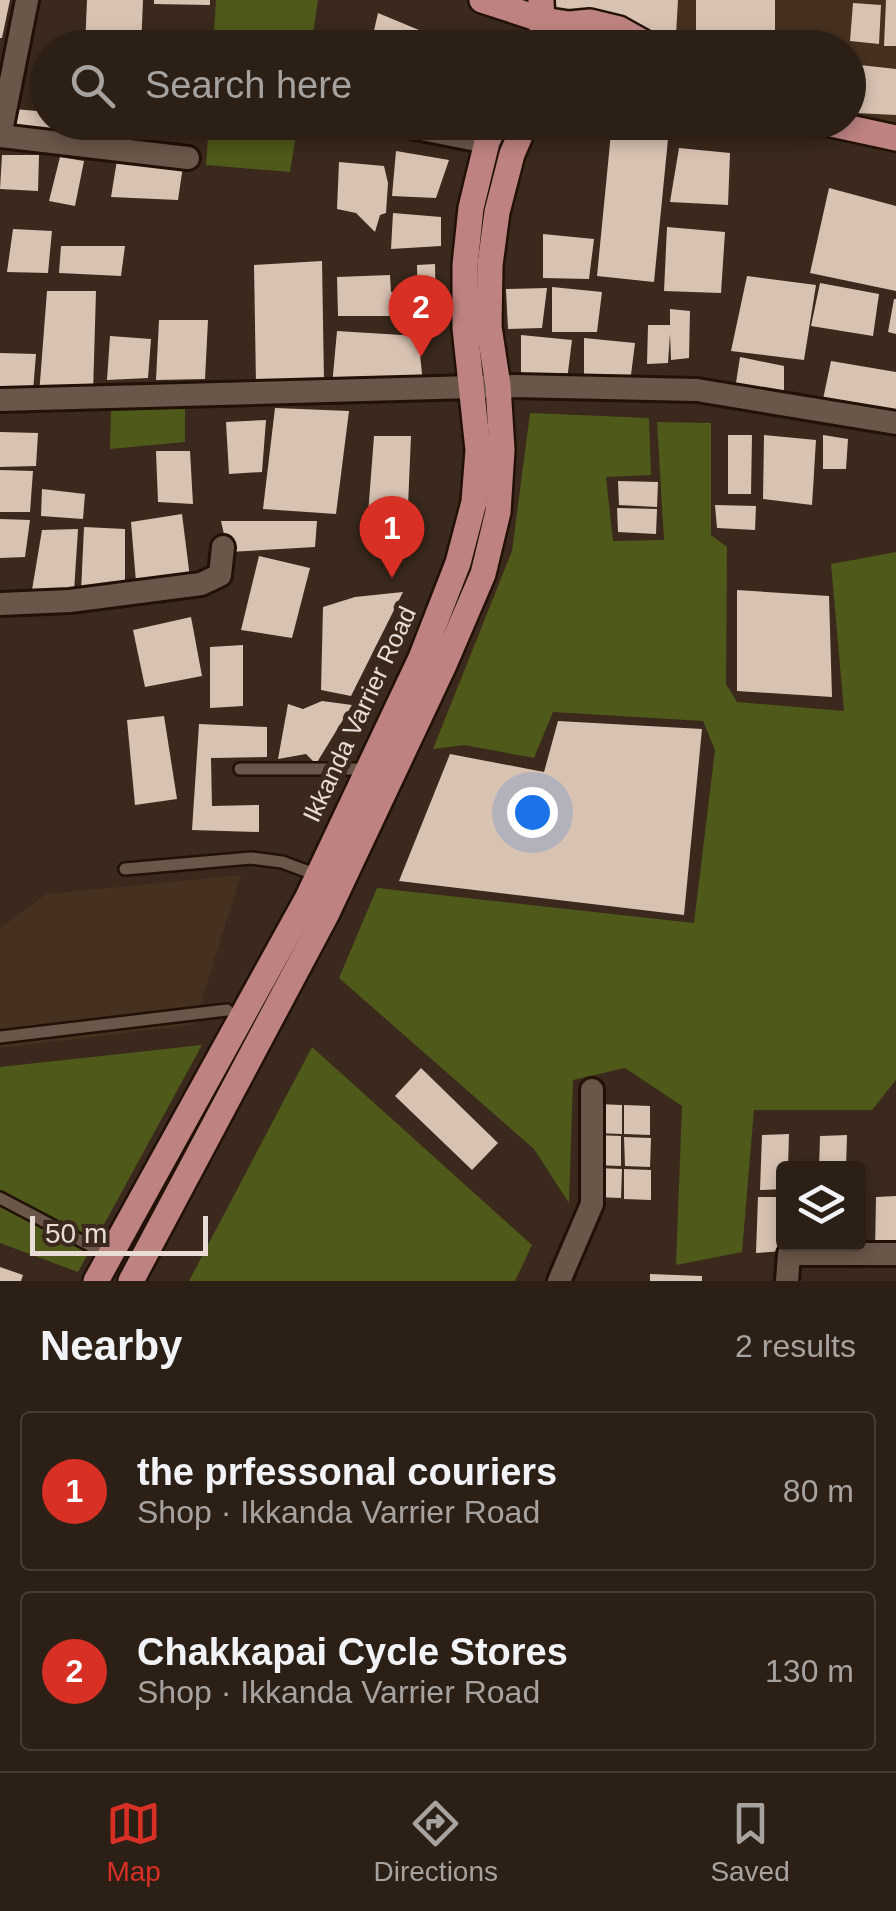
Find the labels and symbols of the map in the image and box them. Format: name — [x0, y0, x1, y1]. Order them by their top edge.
pin: 2 — [388, 274, 454, 357]
pin: 1 — [360, 496, 424, 578]
street label: Ikkanda Varrier Road — [297, 602, 421, 826]
your location — [507, 787, 558, 838]
scale bar — [30, 1211, 208, 1256]

